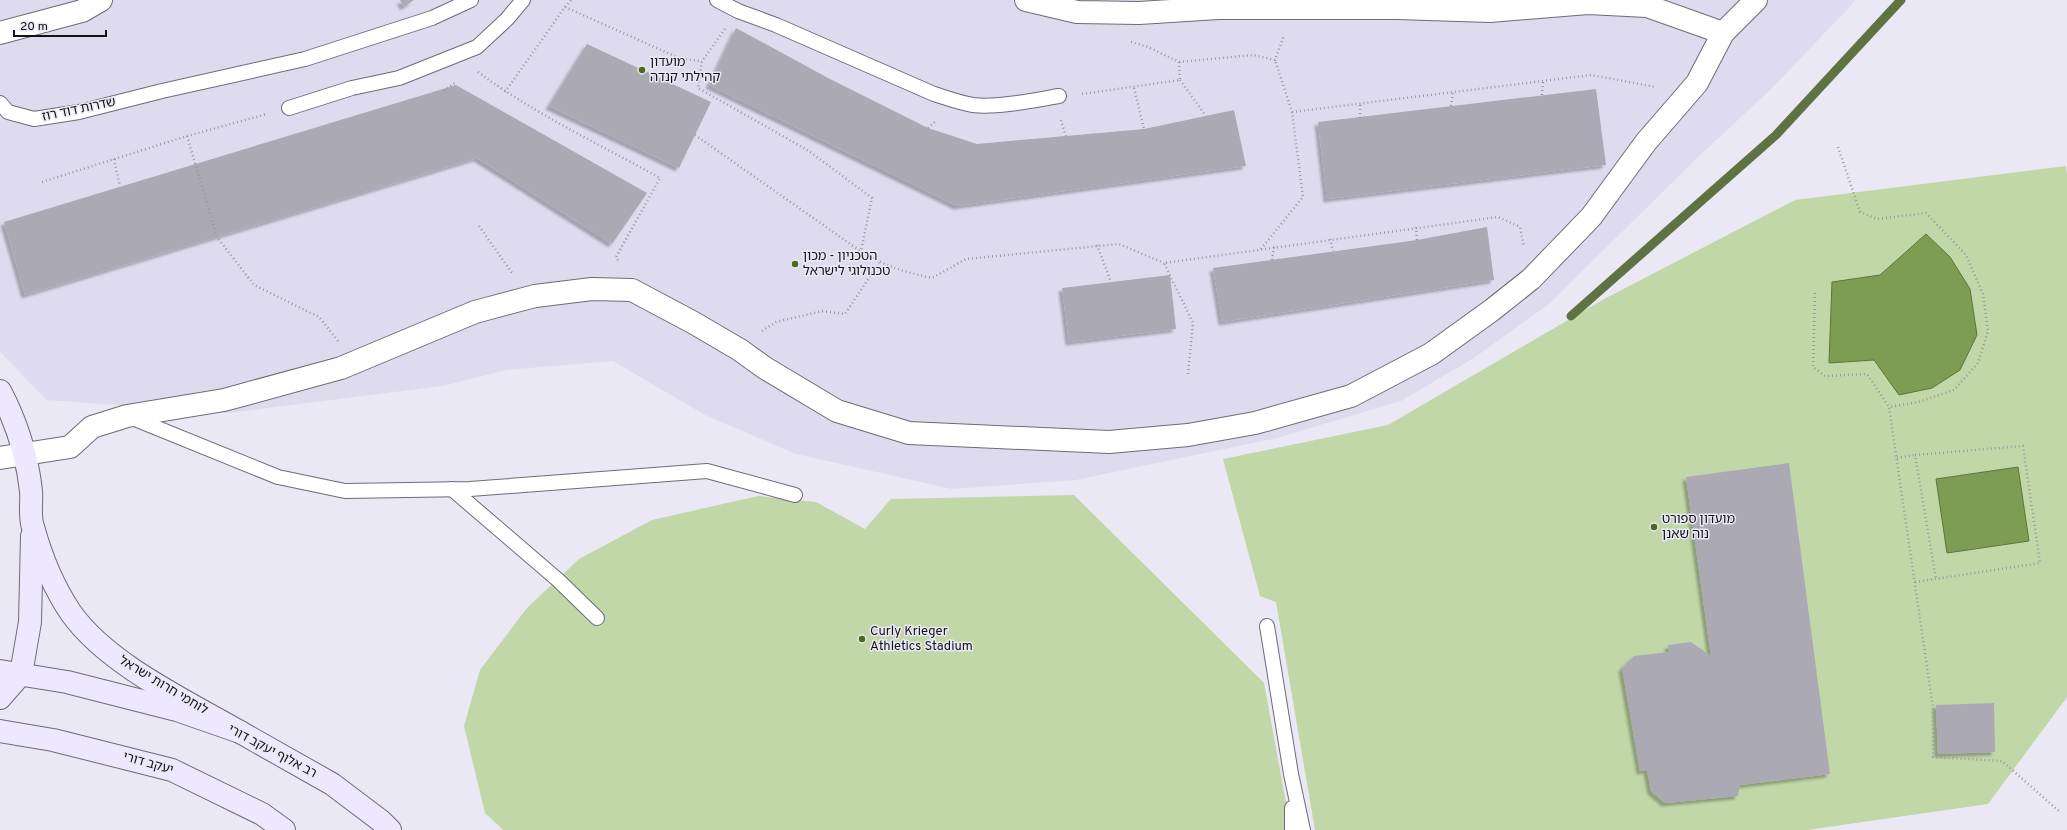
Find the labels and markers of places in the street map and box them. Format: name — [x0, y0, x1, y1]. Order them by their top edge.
place label: מועדון קהילתי קנדה — [650, 55, 720, 86]
marker: מועדון קהילתי קנדה — [637, 65, 647, 75]
place label: הטכניון - מכון טכנולוגי לישראל — [803, 249, 890, 280]
marker: הטכניון - מכון טכנולוגי לישראל — [790, 259, 800, 269]
place label: מועדון ספורט נוה שאנן — [1662, 512, 1735, 543]
marker: מועדון ספורט נוה שאנן — [1649, 522, 1659, 532]
place label: Curly Krieger Athletics Stadium — [870, 624, 973, 655]
marker: Curly Krieger Athletics Stadium — [857, 634, 867, 644]

